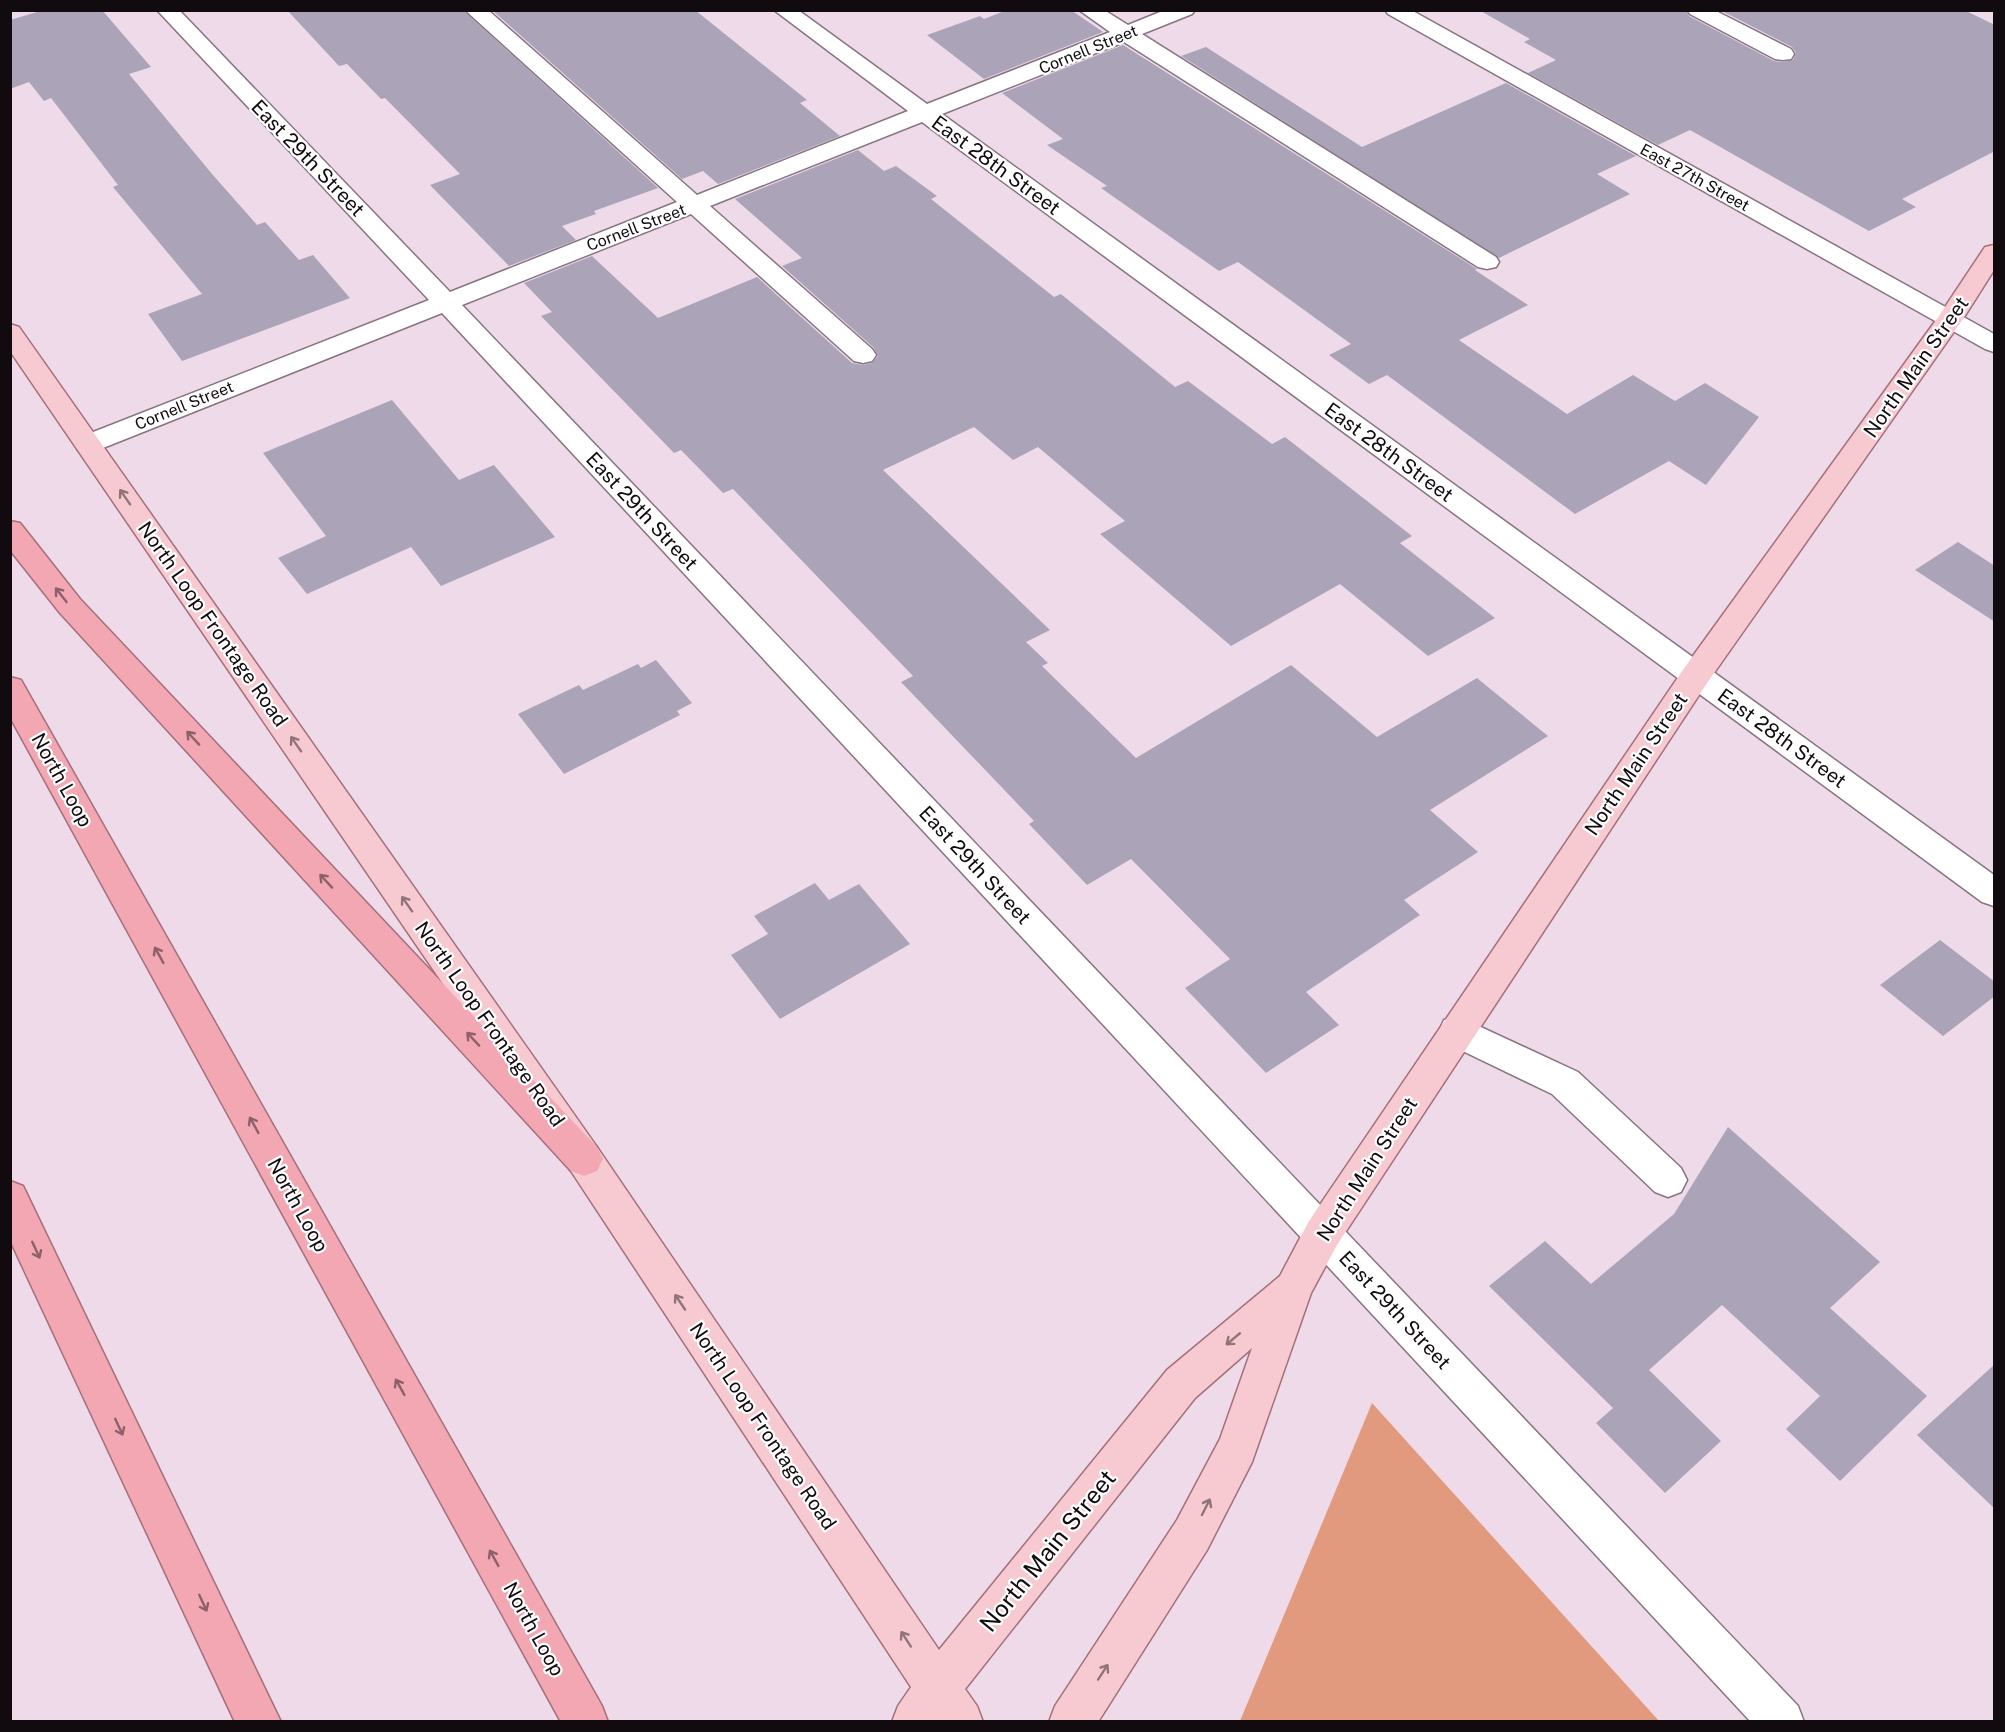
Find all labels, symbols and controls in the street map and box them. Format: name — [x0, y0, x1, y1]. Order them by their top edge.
street label: Cornell Street — [1036, 21, 1140, 78]
street label: East 29th Street — [246, 95, 370, 221]
street label: East 28th Street — [927, 110, 1065, 220]
street label: East 27th Street — [1637, 140, 1753, 215]
street label: Cornell Street — [584, 200, 688, 255]
street label: North Main Street — [1858, 292, 1974, 442]
street label: Cornell Street — [132, 377, 236, 434]
street label: East 28th Street — [1320, 397, 1458, 507]
street label: East 29th Street — [581, 447, 703, 575]
one-way arrow — [119, 490, 131, 506]
street label: North Loop Frontage Road — [133, 517, 293, 731]
one-way arrow — [55, 587, 68, 603]
street label: East 28th Street — [1713, 683, 1851, 793]
street label: North Main Street — [1579, 688, 1693, 840]
street label: North Loop — [26, 729, 98, 831]
one-way arrow — [186, 731, 200, 746]
one-way arrow — [290, 736, 302, 752]
street label: East 29th Street — [914, 801, 1036, 929]
one-way arrow — [319, 874, 333, 889]
one-way arrow — [401, 896, 413, 913]
street label: North Loop Frontage Road — [410, 917, 570, 1131]
one-way arrow — [153, 947, 165, 964]
one-way arrow — [466, 1032, 480, 1047]
street label: North Main Street — [1312, 1093, 1422, 1245]
one-way arrow — [248, 1117, 260, 1134]
street label: North Loop — [262, 1154, 334, 1256]
one-way arrow — [30, 1241, 42, 1259]
street label: East 29th Street — [1334, 1246, 1456, 1374]
one-way arrow — [674, 1294, 686, 1311]
street label: North Loop Frontage Road — [685, 1318, 841, 1534]
one-way arrow — [1226, 1332, 1241, 1346]
one-way arrow — [393, 1379, 405, 1396]
one-way arrow — [114, 1417, 126, 1435]
street label: North Main Street — [973, 1464, 1121, 1637]
one-way arrow — [1200, 1499, 1212, 1516]
one-way arrow — [488, 1550, 500, 1567]
street label: North Loop — [498, 1578, 570, 1680]
one-way arrow — [197, 1593, 209, 1611]
one-way arrow — [899, 1630, 912, 1647]
one-way arrow — [1097, 1665, 1109, 1681]

